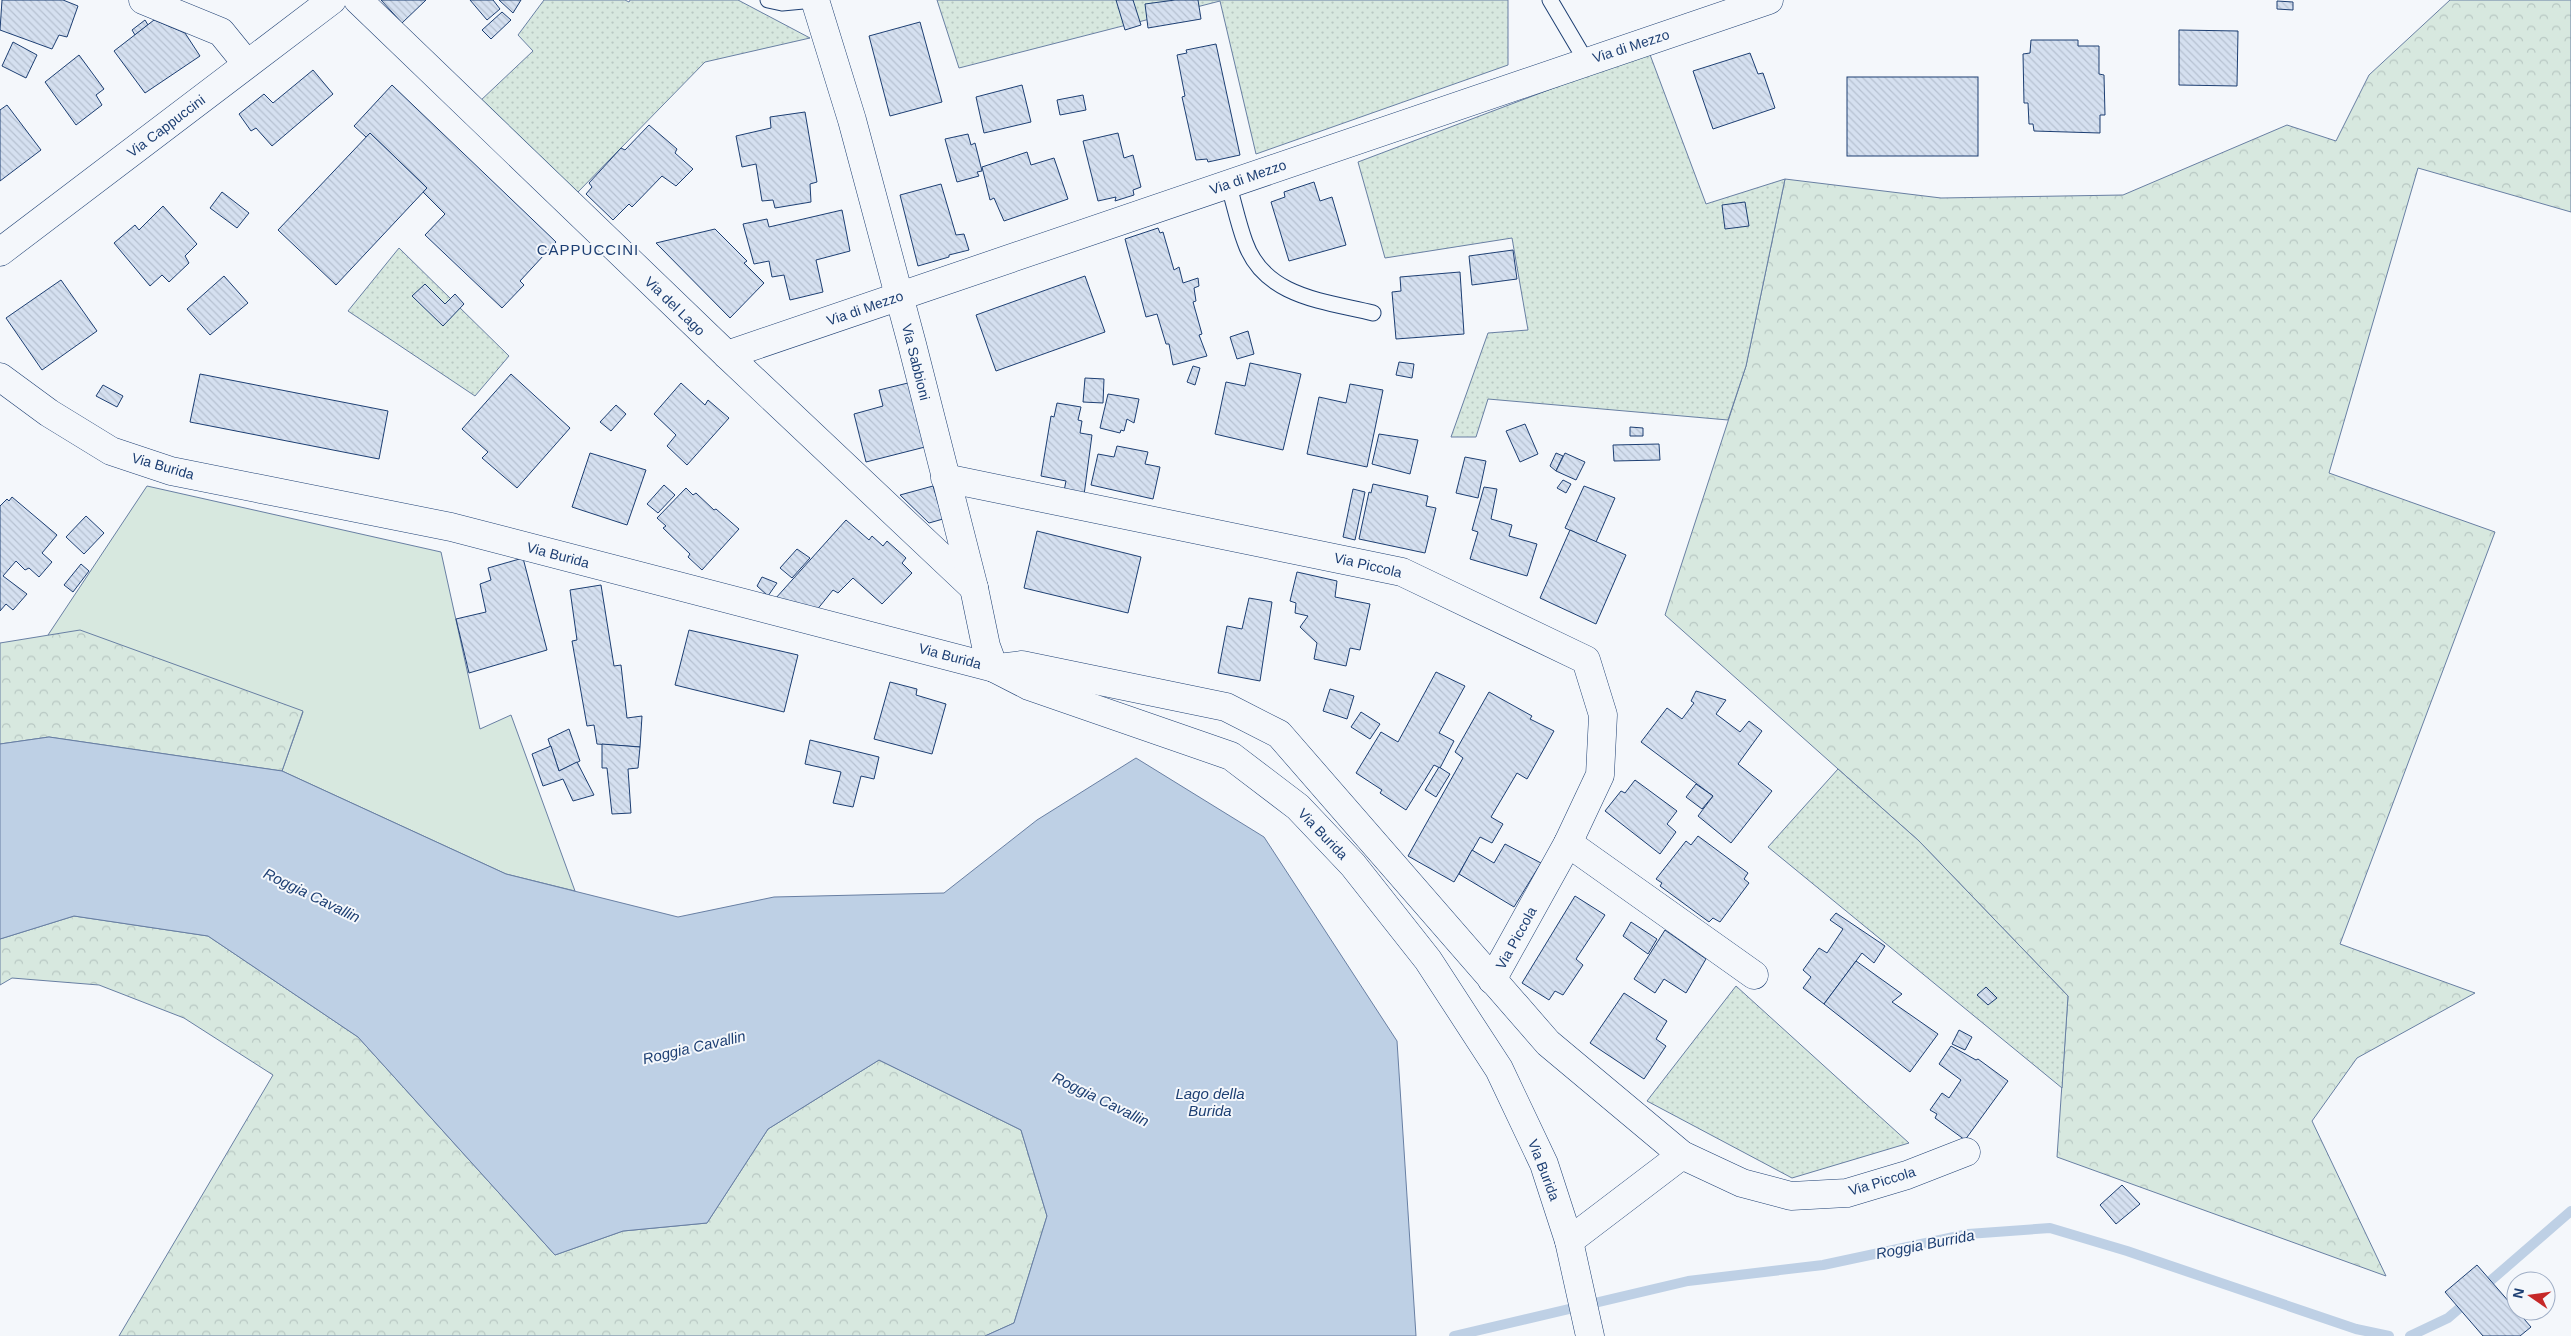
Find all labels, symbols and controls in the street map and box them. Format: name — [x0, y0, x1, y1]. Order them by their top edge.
street label: Via di Mezzo — [1591, 26, 1672, 66]
street label: Via Cappuccini — [124, 92, 208, 160]
street label: Via di Mezzo — [1208, 156, 1289, 198]
district label: CAPPUCCINI — [537, 241, 639, 258]
street label: Via del Lago — [642, 273, 709, 339]
street label: Via di Mezzo — [825, 287, 906, 329]
street label: Via Sabbioni — [899, 322, 933, 402]
street label: Via Burida — [130, 449, 196, 483]
street label: Via Burida — [525, 539, 591, 571]
street label: Via Piccola — [1333, 549, 1404, 581]
street label: Via Burida — [917, 640, 983, 672]
street label: Via Burida — [1295, 805, 1351, 863]
water label: Roggia Cavallin — [261, 864, 363, 926]
street label: Via Piccola — [1492, 904, 1540, 972]
water label: Roggia Cavallin — [641, 1027, 747, 1067]
water label: Roggia Cavallin — [1050, 1068, 1152, 1130]
water label: Lago della Burida — [1175, 1085, 1245, 1119]
street label: Via Burida — [1525, 1137, 1563, 1203]
street label: Via Piccola — [1847, 1163, 1918, 1199]
water label: Roggia Burrida — [1874, 1226, 1976, 1262]
north arrow — [2506, 1271, 2556, 1321]
text: N — [2509, 1286, 2527, 1300]

